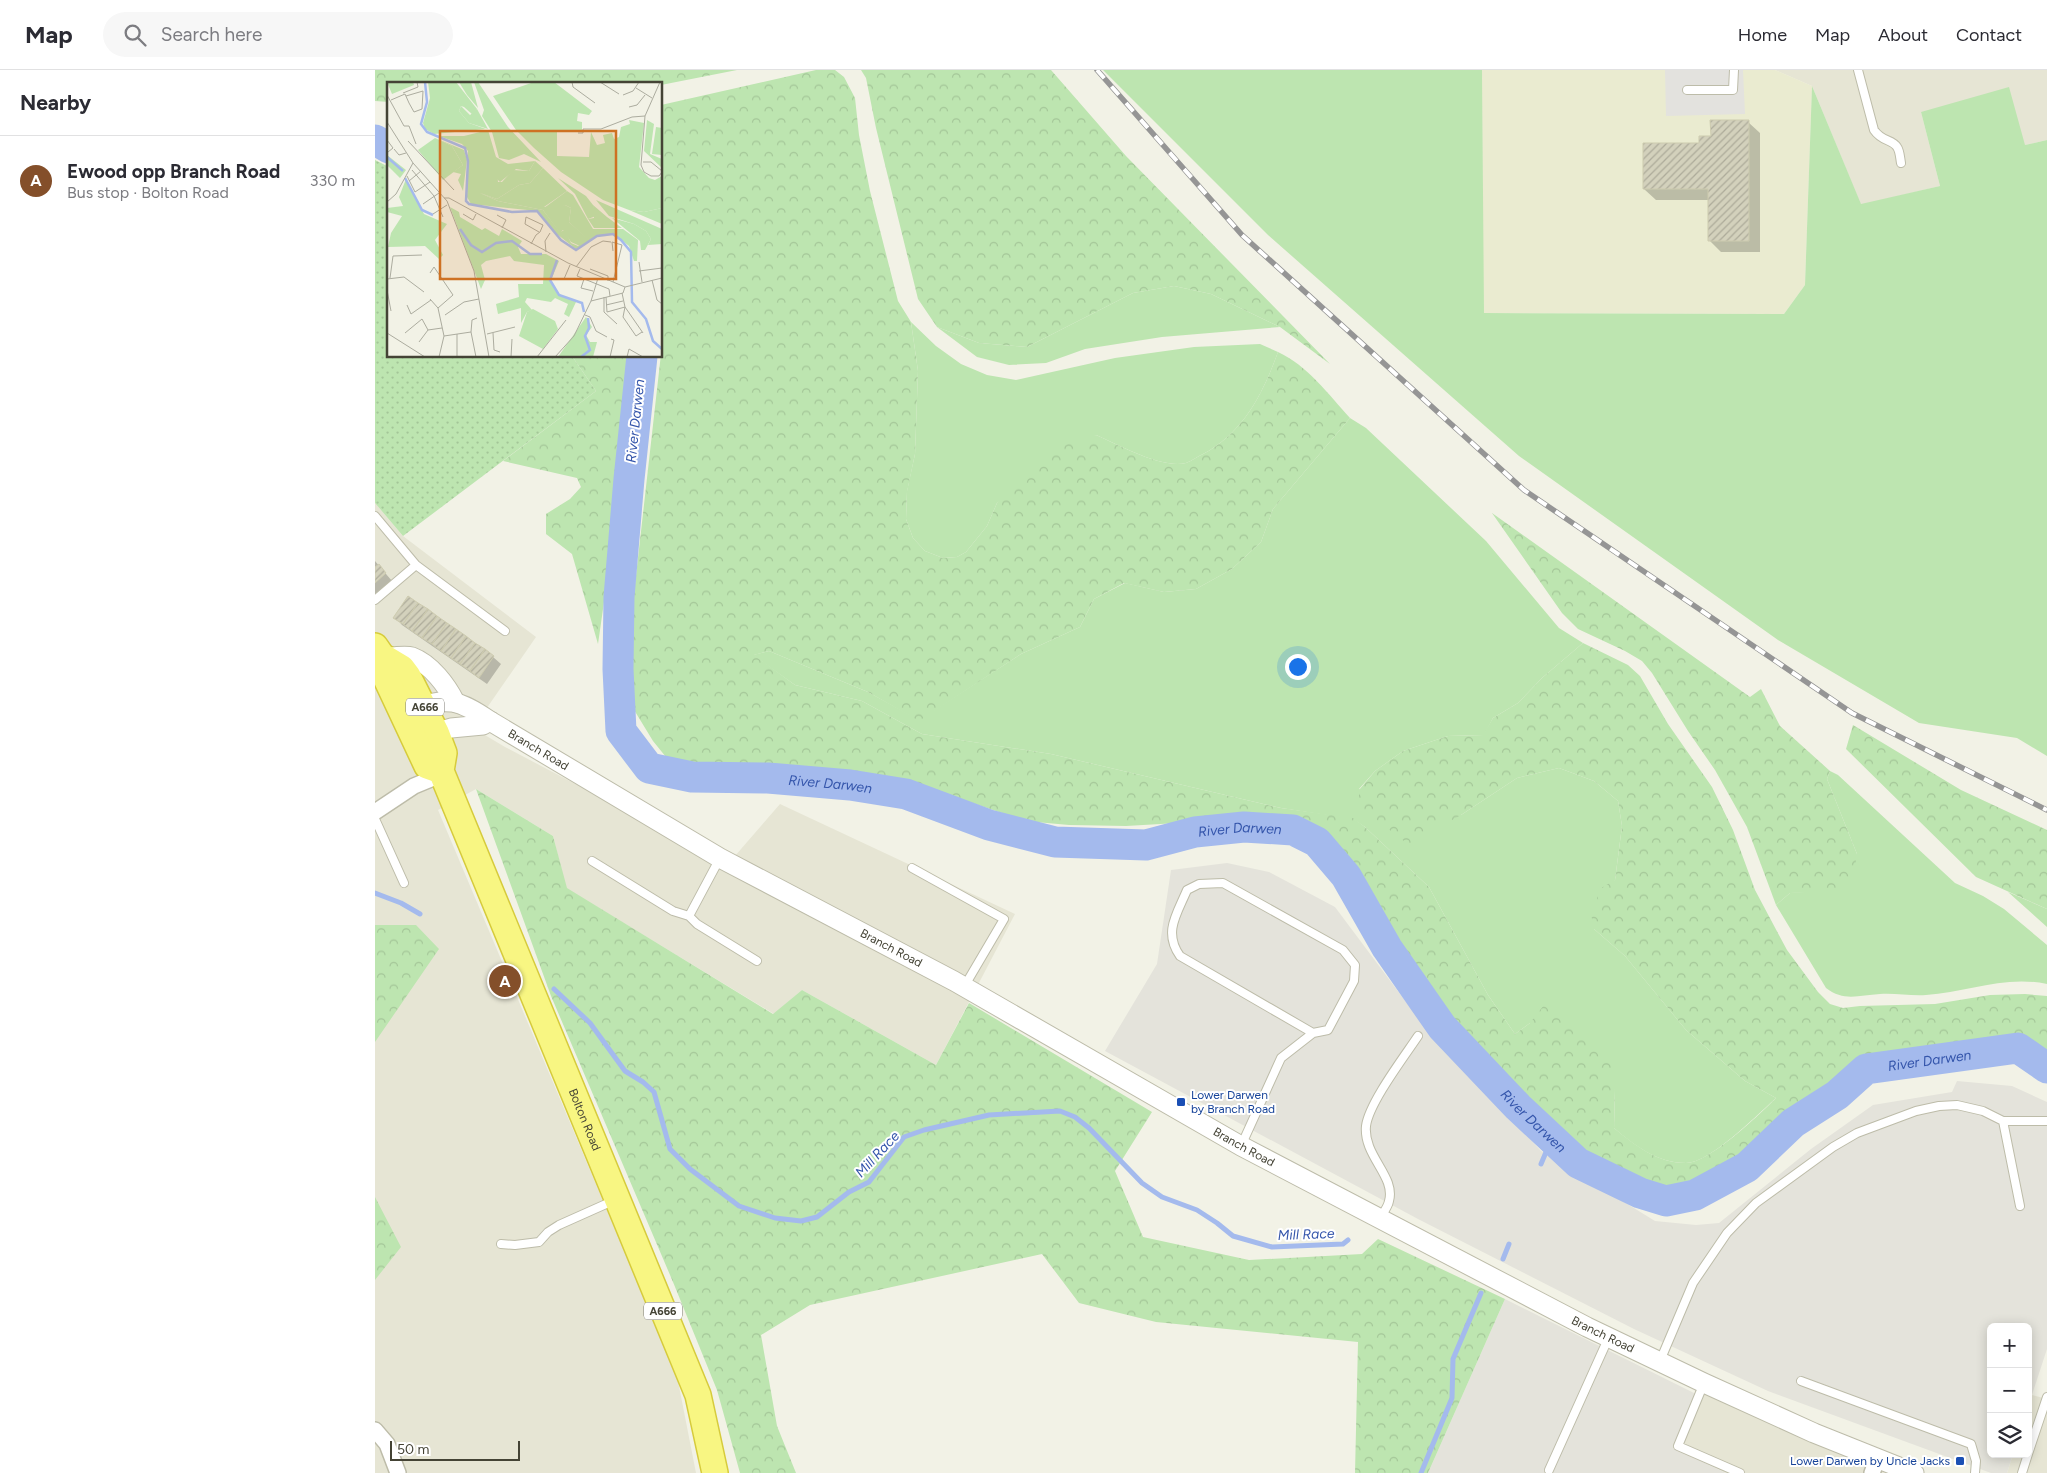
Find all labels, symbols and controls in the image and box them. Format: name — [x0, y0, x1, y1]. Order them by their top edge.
search box — [103, 12, 453, 57]
text: Map — [25, 20, 73, 49]
icon: search — [121, 21, 149, 49]
text: Search here — [161, 23, 262, 46]
text: Home — [1738, 24, 1787, 46]
text: Map — [1815, 24, 1850, 46]
text: About — [1878, 24, 1928, 46]
text: Contact — [1956, 24, 2022, 46]
inset map — [387, 82, 663, 358]
text: Nearby — [20, 90, 91, 115]
text: Ewood opp Branch Road — [67, 160, 280, 183]
text: A — [30, 171, 42, 190]
text: 330 m — [310, 171, 355, 190]
text: Bus stop · Bolton Road — [67, 183, 229, 202]
water label: River Darwen — [623, 378, 648, 464]
your location — [1285, 654, 1311, 680]
road number: A666 — [406, 698, 444, 716]
street label: Branch Road — [505, 726, 571, 773]
water label: River Darwen — [788, 772, 873, 797]
water label: River Darwen — [1197, 819, 1282, 841]
street label: Branch Road — [858, 926, 925, 970]
pin: A — [489, 962, 521, 1000]
water label: River Darwen — [1887, 1047, 1972, 1075]
water label: River Darwen — [1497, 1086, 1569, 1156]
street label: Bolton Road — [566, 1087, 604, 1153]
place label: Lower Darwen by Branch Road — [1191, 1088, 1275, 1116]
marker: Lower Darwen by Branch Road — [1175, 1096, 1187, 1108]
street label: Branch Road — [1211, 1125, 1277, 1169]
water label: Mill Race — [852, 1127, 903, 1181]
water label: Mill Race — [1277, 1225, 1335, 1244]
road number: A666 — [644, 1302, 682, 1320]
street label: Branch Road — [1569, 1313, 1637, 1356]
map controls — [1987, 1323, 2032, 1458]
button: + — [1987, 1323, 2032, 1368]
button: − — [1987, 1368, 2032, 1413]
button: layers — [1987, 1413, 2032, 1458]
scale bar — [390, 1438, 520, 1461]
text: 50 m — [397, 1441, 429, 1458]
place label: Lower Darwen by Uncle Jacks — [1790, 1454, 1950, 1468]
marker: Lower Darwen by Uncle Jacks — [1954, 1455, 1966, 1467]

